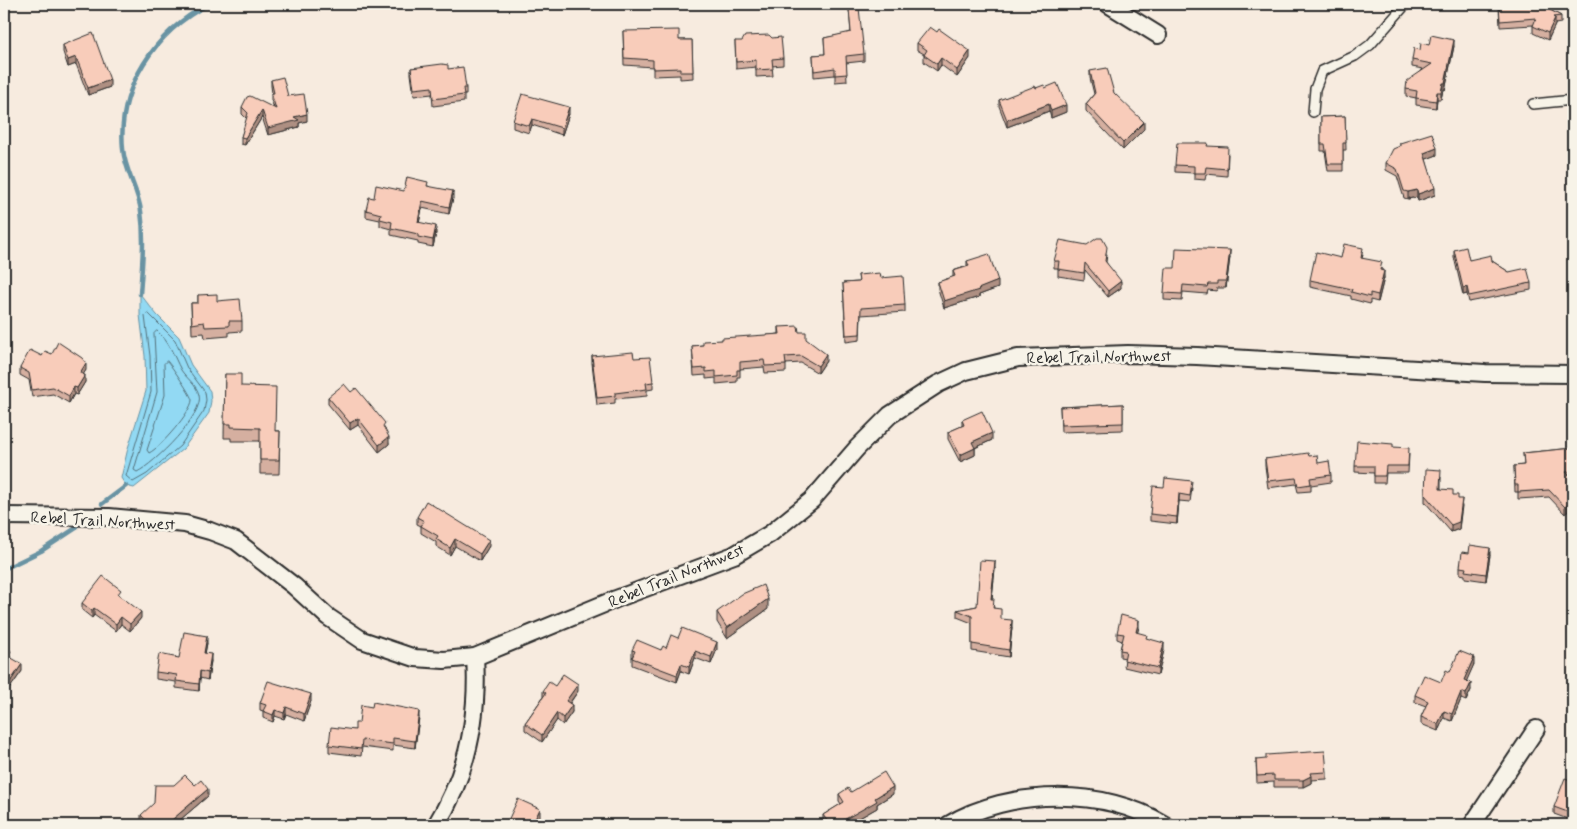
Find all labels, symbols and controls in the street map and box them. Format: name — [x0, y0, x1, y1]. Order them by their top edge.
street label: Rebel Trail Northwest — [1026, 346, 1172, 369]
street label: Rebel Trail Northwest — [30, 507, 176, 536]
street label: Rebel Trail Northwest — [605, 539, 748, 613]

